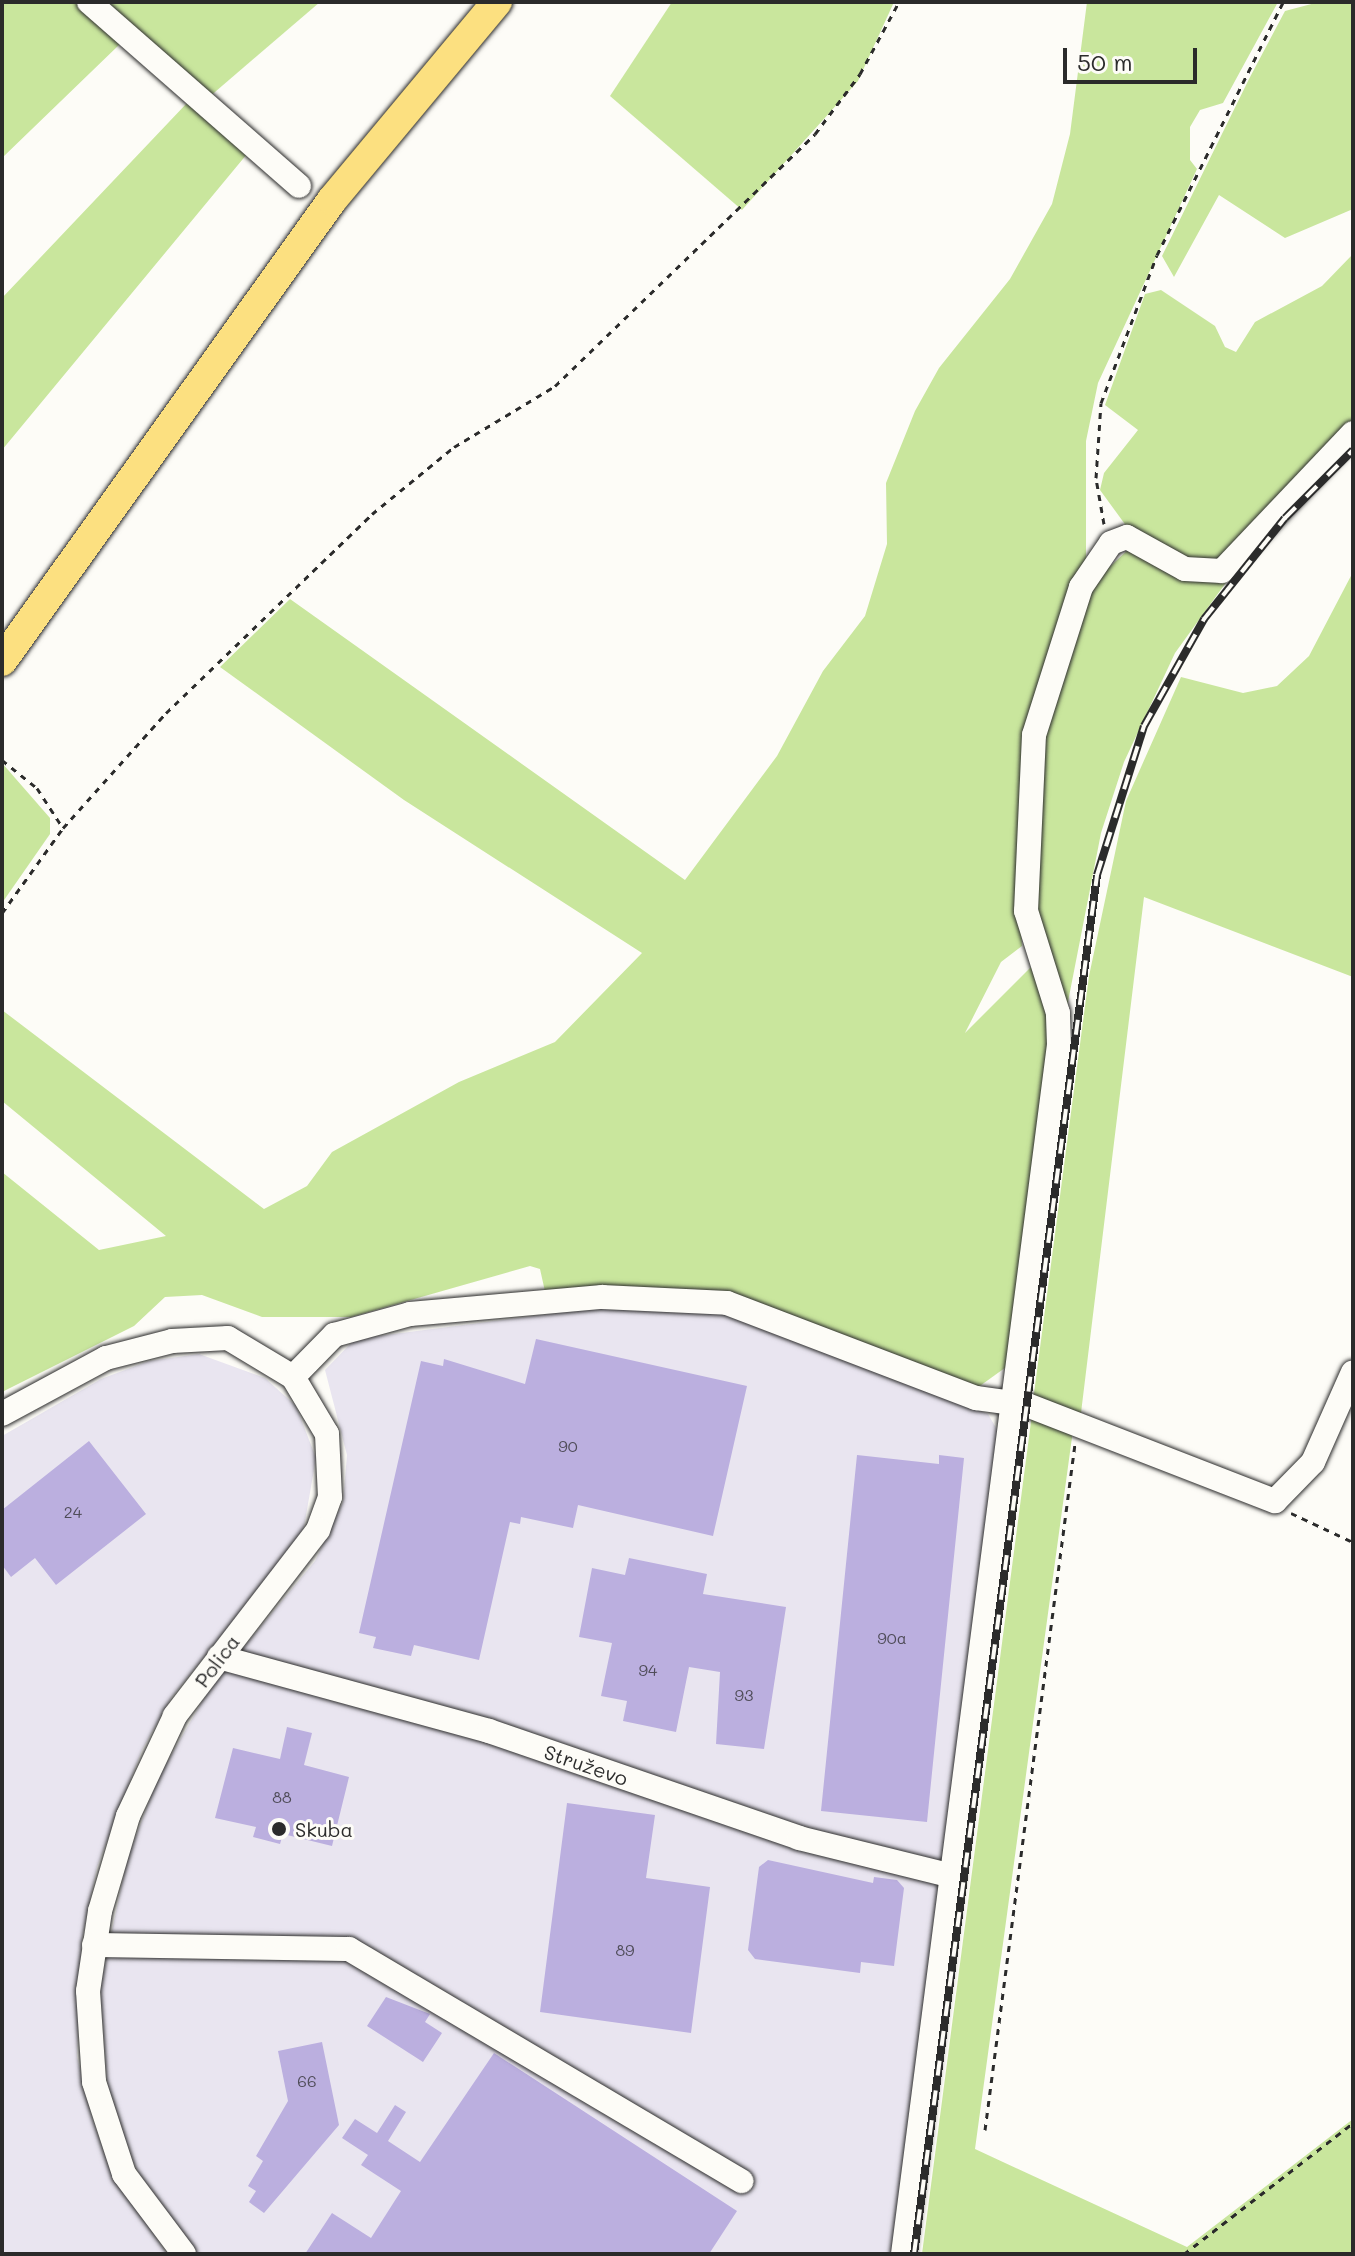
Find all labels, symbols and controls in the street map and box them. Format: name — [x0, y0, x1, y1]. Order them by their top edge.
scale bar — [1067, 32, 1201, 82]
text: 50 m — [1077, 46, 1133, 77]
house number: 90 — [558, 1436, 578, 1456]
house number: 24 — [64, 1502, 82, 1522]
house number: 90a — [877, 1628, 907, 1648]
street label: Polica — [190, 1630, 244, 1692]
house number: 94 — [639, 1660, 657, 1680]
house number: 93 — [735, 1685, 753, 1705]
street label: Struževo — [541, 1739, 631, 1791]
house number: 88 — [272, 1787, 292, 1807]
place label: Skuba — [295, 1817, 353, 1841]
marker: Skuba — [270, 1820, 288, 1838]
house number: 89 — [615, 1940, 635, 1960]
house number: 66 — [297, 2071, 317, 2091]

